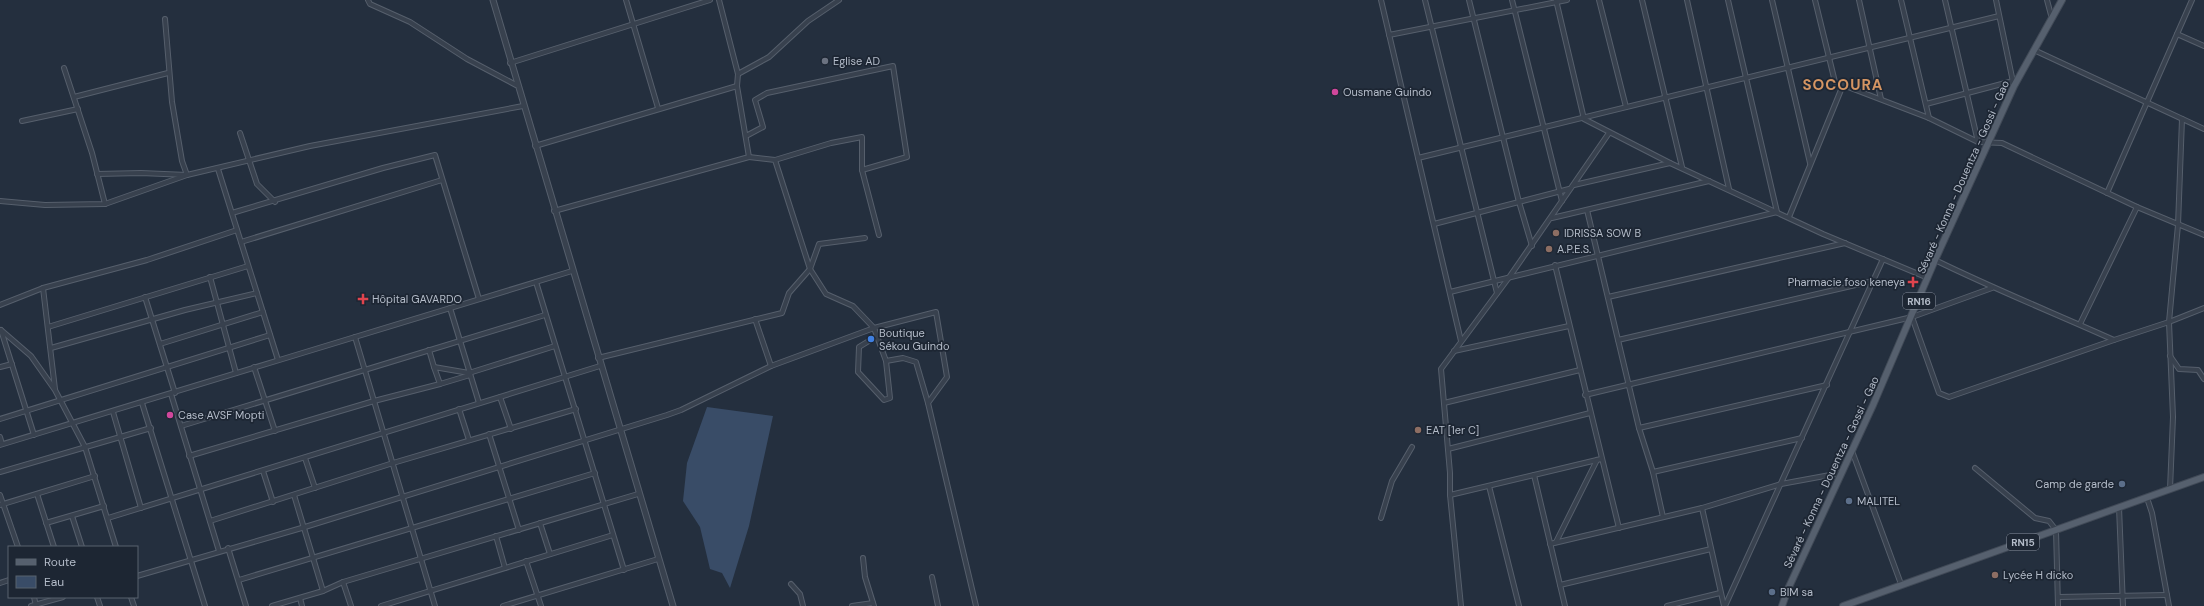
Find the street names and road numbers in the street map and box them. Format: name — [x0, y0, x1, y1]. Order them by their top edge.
street label: Sévaré - Konna - Douentza - Gossi - Gao — [1914, 78, 2012, 276]
road number: RN16 — [1903, 293, 1935, 309]
street label: Sévaré - Konna - Douentza - Gossi - Gao — [1780, 374, 1882, 570]
road number: RN15 — [2007, 534, 2039, 550]

